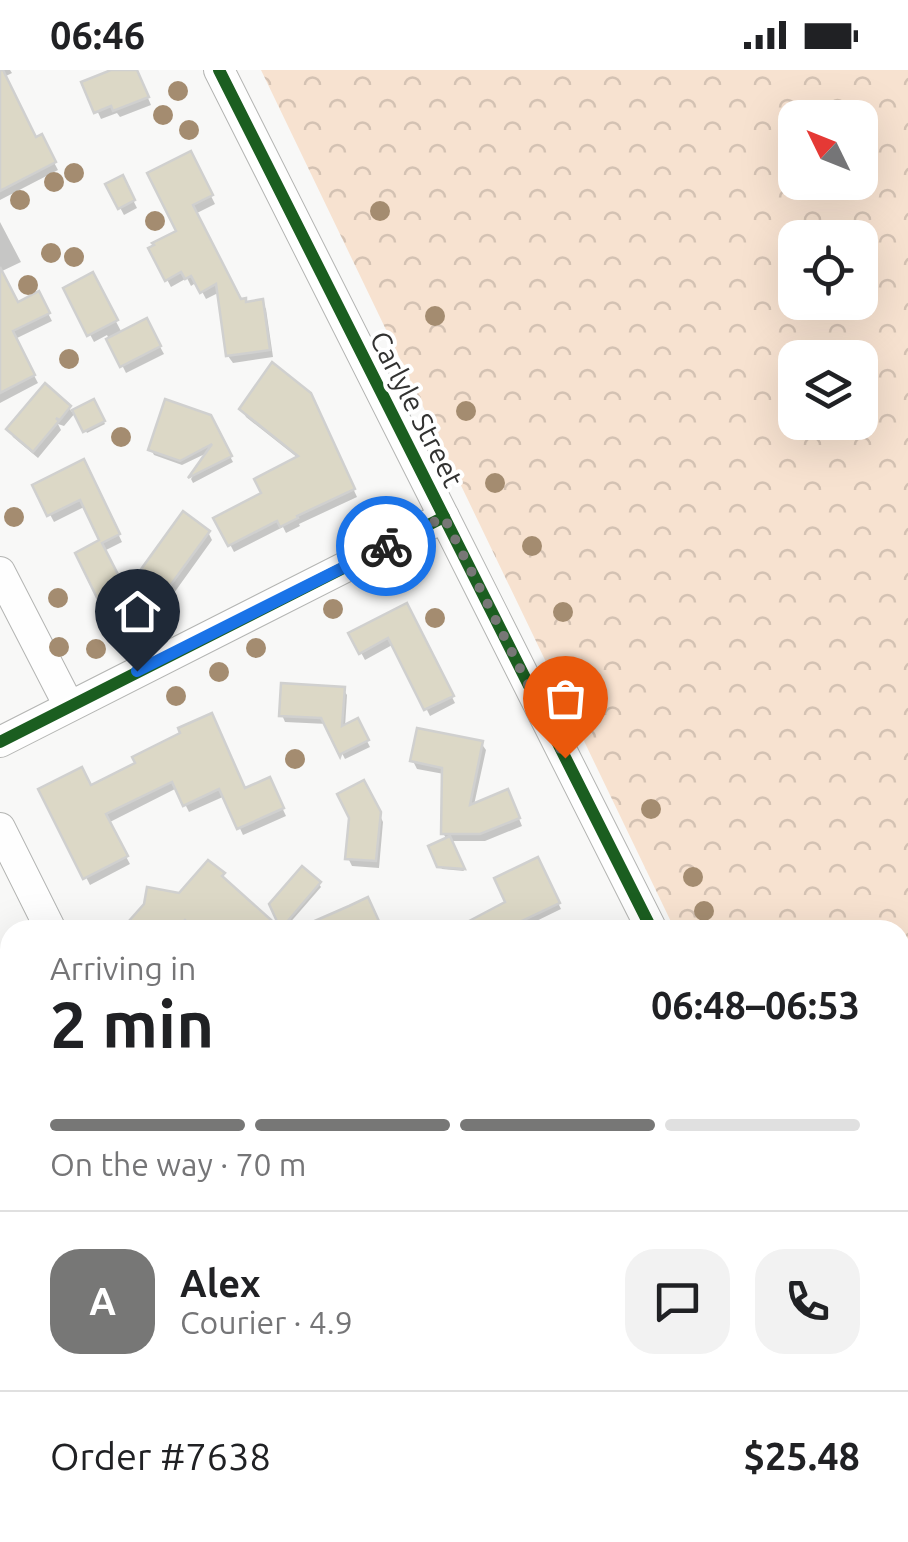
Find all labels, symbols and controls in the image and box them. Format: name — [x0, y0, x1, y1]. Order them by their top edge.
text: 06:46 — [50, 14, 145, 56]
north arrow — [778, 100, 878, 200]
map controls — [778, 100, 878, 440]
button: locate — [778, 220, 878, 320]
street label: Carlyle Street — [365, 326, 469, 492]
button: layers — [778, 340, 878, 440]
courier — [336, 496, 436, 596]
icon: bike — [359, 519, 414, 574]
pin — [95, 569, 180, 672]
icon: home — [110, 584, 165, 639]
pin — [523, 656, 608, 759]
icon: bag — [538, 671, 593, 726]
text: Arriving in — [50, 950, 196, 986]
text: 06:48–06:53 — [651, 984, 860, 1026]
text: 2 min — [50, 987, 214, 1060]
text: On the way · 70 m — [50, 1146, 306, 1182]
button: chat — [625, 1249, 730, 1354]
button: phone — [755, 1249, 860, 1354]
text: Alex — [180, 1262, 261, 1304]
text: A — [89, 1280, 116, 1322]
text: Courier · 4.9 — [180, 1304, 353, 1340]
text: Order #7638 — [50, 1435, 271, 1477]
text: $25.48 — [743, 1435, 860, 1477]

